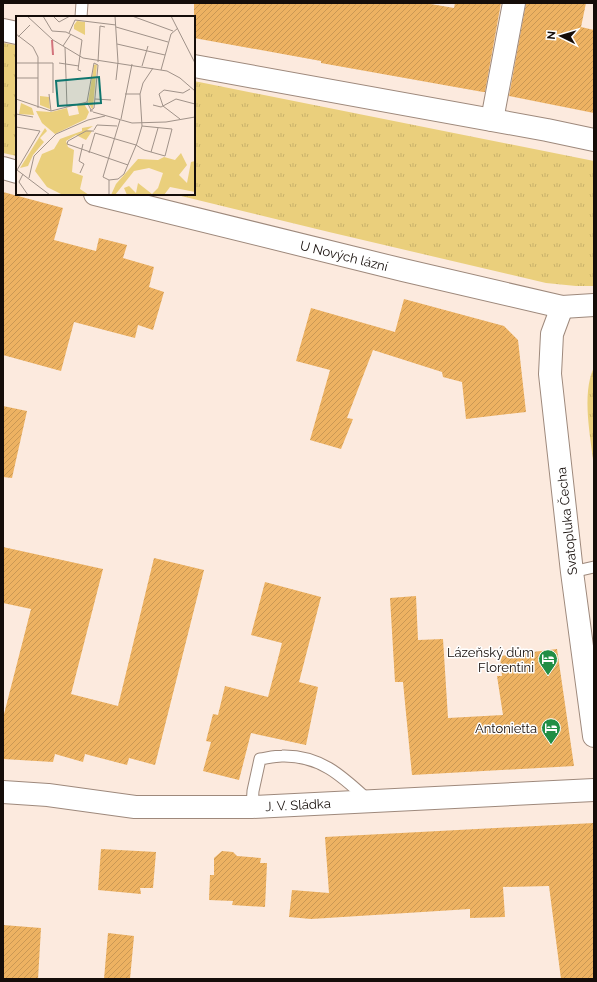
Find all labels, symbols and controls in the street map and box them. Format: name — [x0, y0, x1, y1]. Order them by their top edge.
inset map — [16, 16, 195, 195]
north arrow — [541, 16, 581, 56]
text: N — [545, 30, 558, 40]
street label: U Nových lázní — [299, 238, 390, 274]
street label: Svatopluka Čecha — [553, 466, 580, 576]
place label: Lázeňský dům Florentini — [447, 645, 534, 675]
hotel icon: Lázeňský dům Florentini — [537, 648, 559, 676]
hotel icon: Antonietta — [540, 717, 562, 745]
place label: Antonietta — [475, 721, 537, 736]
street label: J. V. Sládka — [265, 796, 331, 814]

